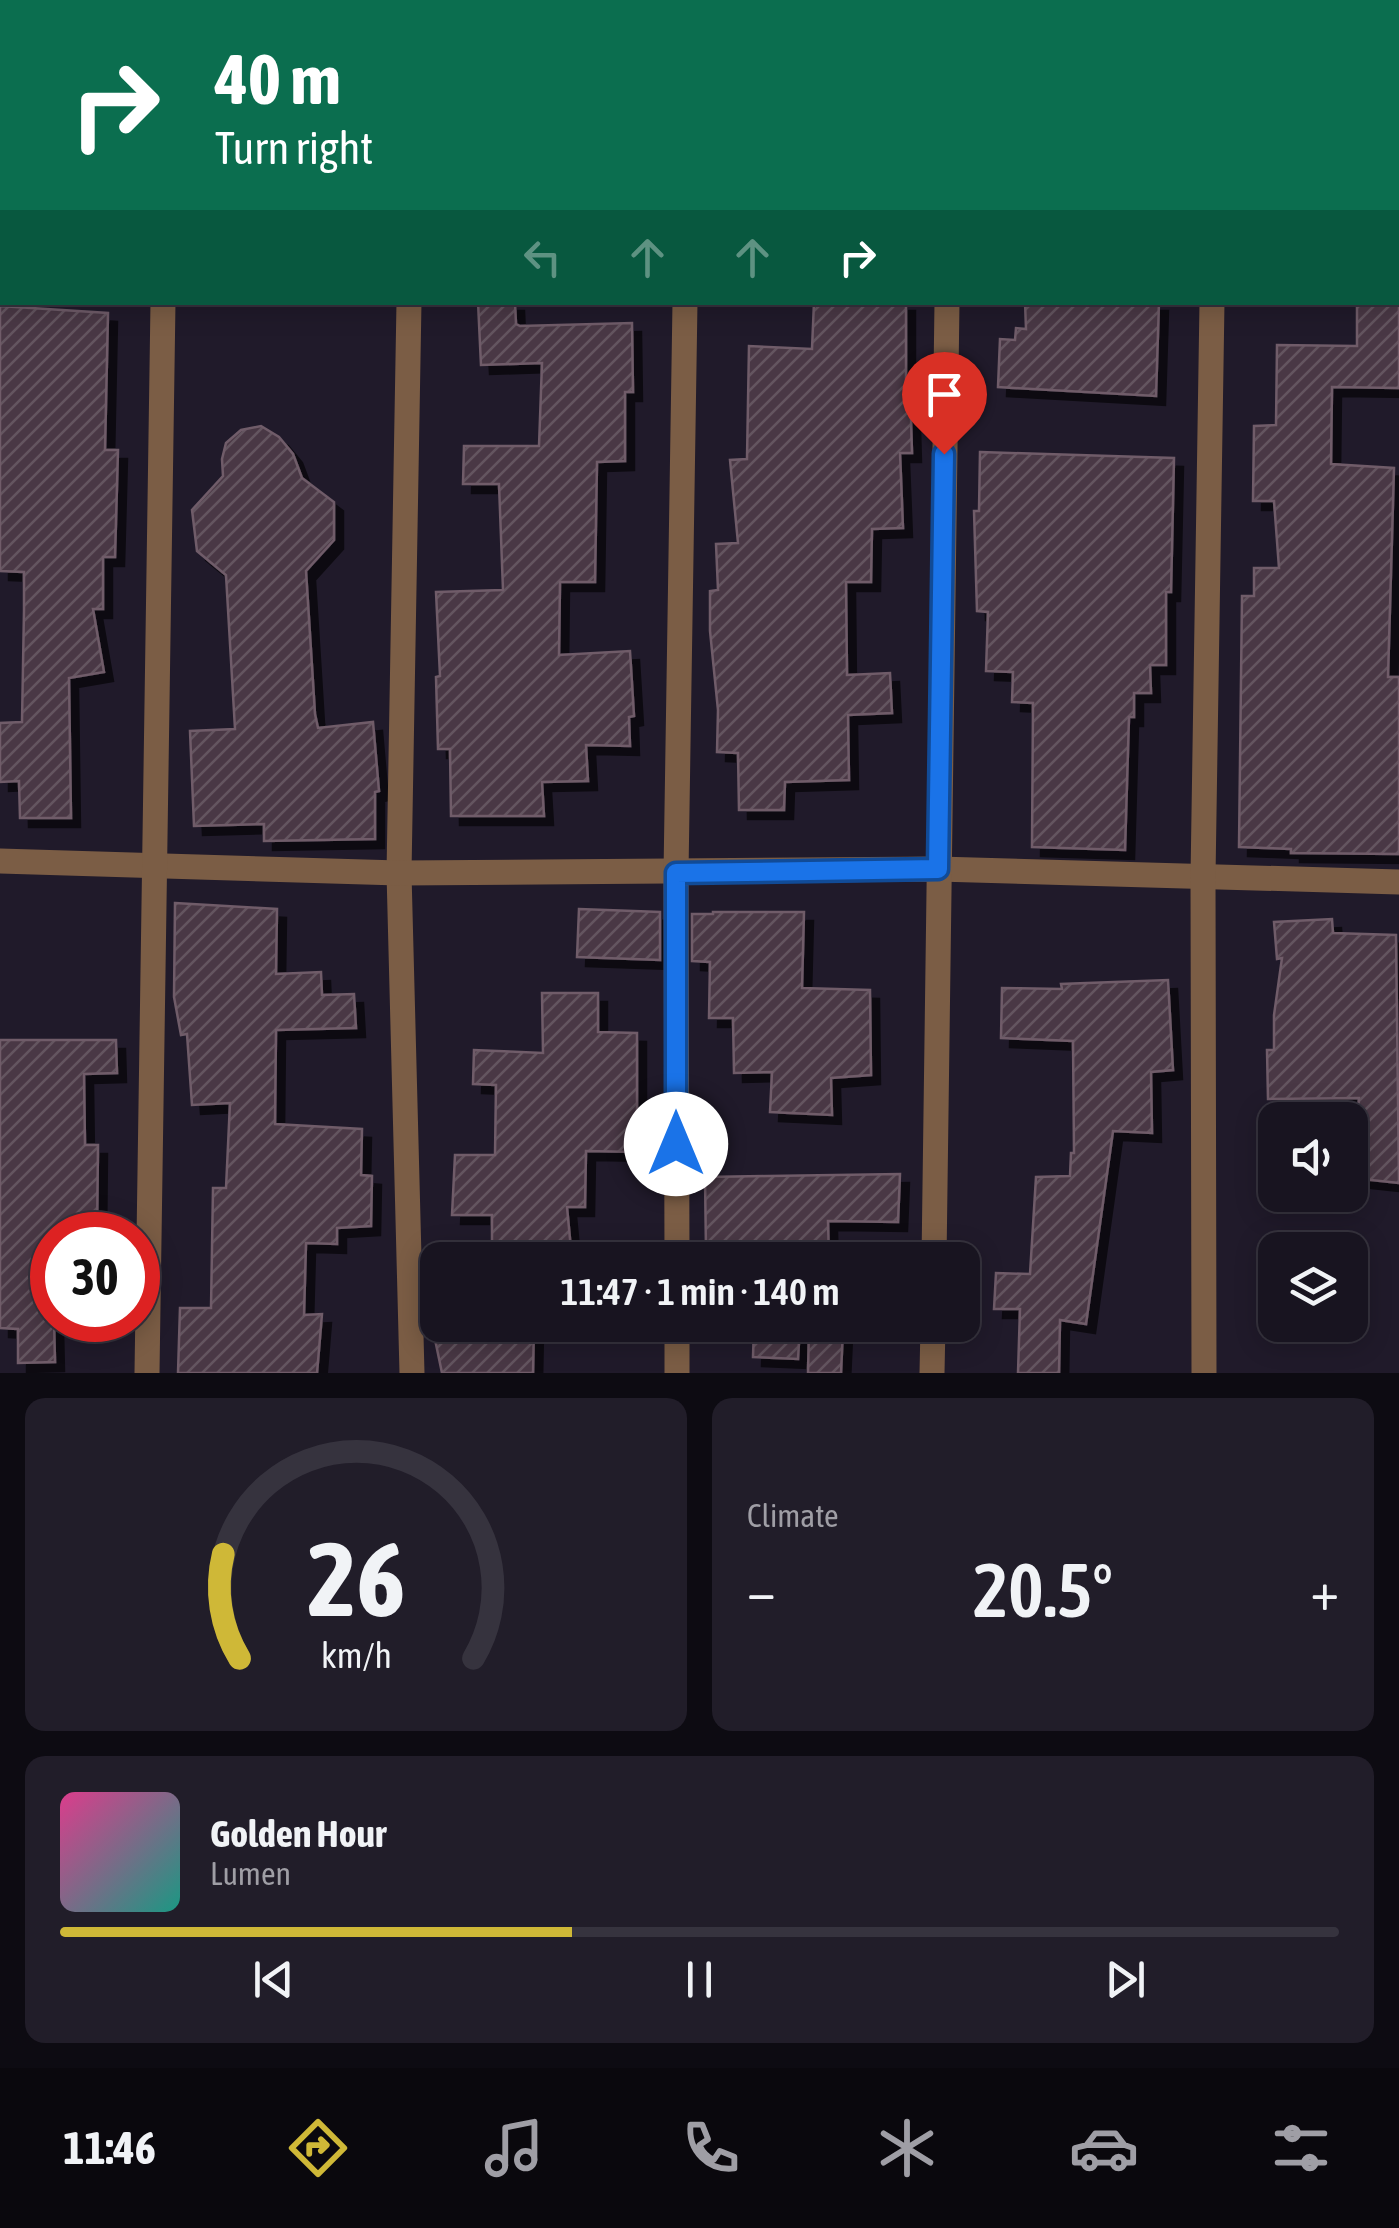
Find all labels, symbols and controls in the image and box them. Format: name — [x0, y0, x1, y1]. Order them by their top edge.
text: 40 m — [215, 39, 341, 119]
icon: right — [50, 40, 180, 170]
text: Turn right — [215, 122, 373, 174]
icon: left — [515, 230, 570, 285]
icon: ahead — [620, 230, 675, 285]
icon: ahead — [725, 230, 780, 285]
icon: right — [830, 230, 885, 285]
pin — [902, 352, 987, 455]
icon: arrive — [917, 367, 972, 422]
position arrow — [624, 1092, 728, 1196]
map controls — [1258, 1102, 1368, 1342]
button: sound — [1258, 1102, 1368, 1212]
speed limit sign: 30 — [30, 1212, 160, 1342]
button: layers — [1258, 1232, 1368, 1342]
text: 11:47 · 1 min · 140 m — [560, 1270, 840, 1313]
text: Climate — [747, 1497, 839, 1534]
text: 26 — [307, 1519, 405, 1638]
text: 20.5° — [973, 1547, 1113, 1633]
text: − — [747, 1559, 776, 1622]
text: + — [1310, 1559, 1339, 1622]
text: km/h — [321, 1635, 391, 1676]
text: Golden Hour — [210, 1812, 386, 1855]
text: Lumen — [210, 1855, 291, 1892]
icon: previous — [246, 1952, 301, 2007]
icon: pause — [672, 1952, 727, 2007]
icon: next — [1098, 1952, 1153, 2007]
icon: directions — [283, 2113, 353, 2183]
icon: music — [479, 2113, 549, 2183]
icon: phone — [676, 2113, 746, 2183]
icon: climate — [872, 2113, 942, 2183]
icon: car — [1069, 2113, 1139, 2183]
icon: filters — [1266, 2113, 1336, 2183]
text: 11:46 — [63, 2122, 156, 2174]

